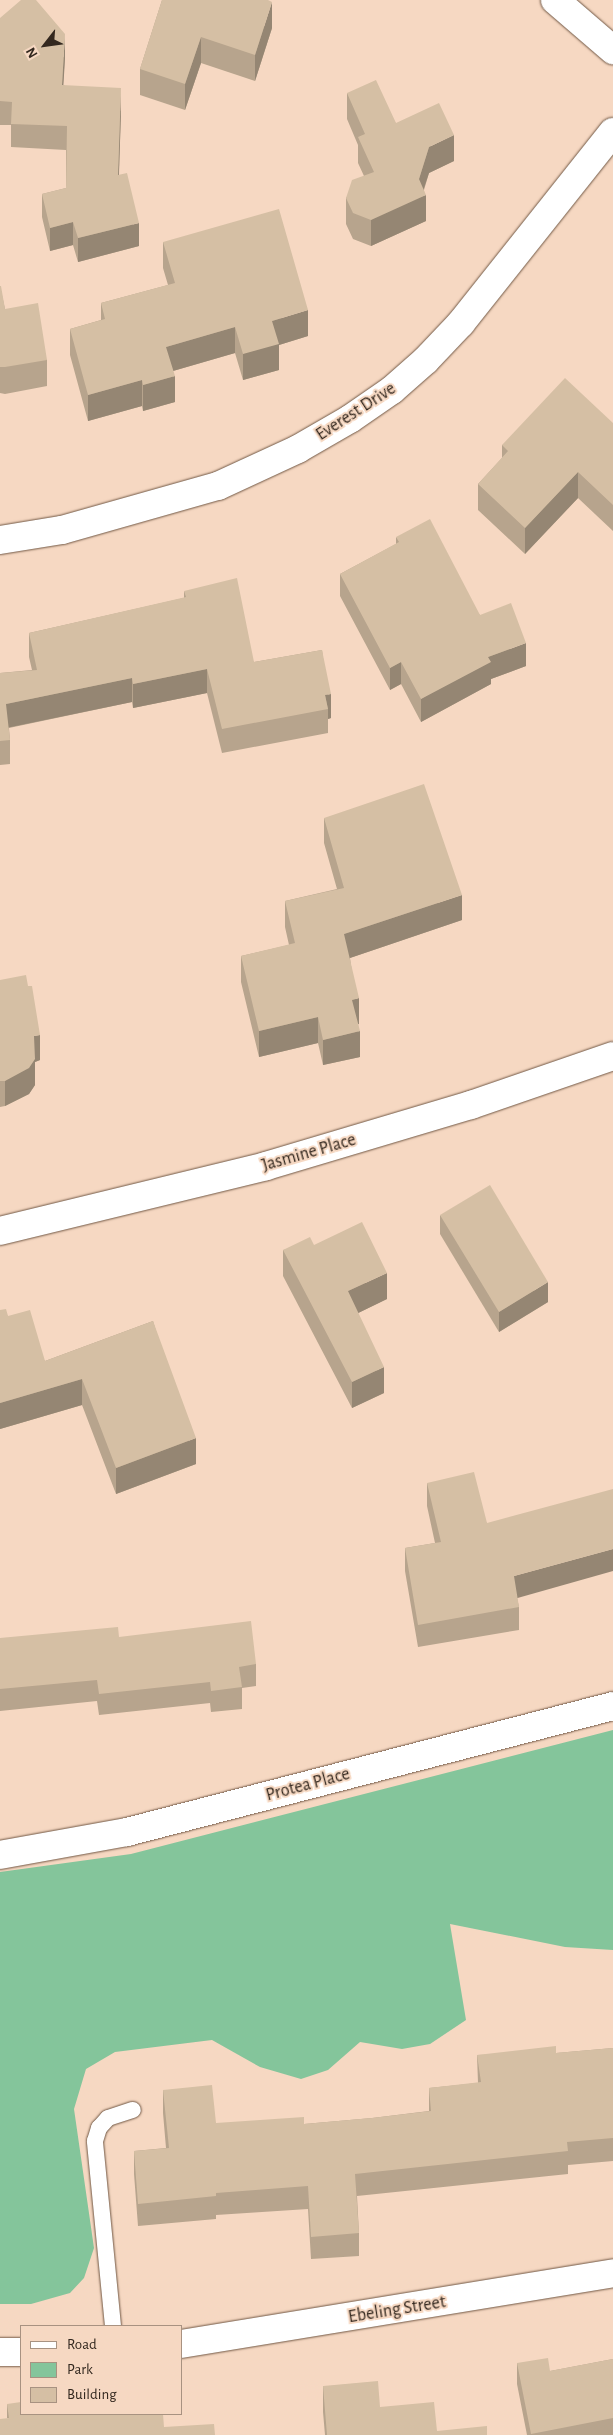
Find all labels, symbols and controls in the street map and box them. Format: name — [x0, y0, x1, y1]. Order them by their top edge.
north arrow — [20, 20, 70, 70]
text: N — [24, 45, 41, 60]
street label: Everest Drive — [312, 378, 400, 446]
street label: Jasmine Place — [259, 1129, 359, 1177]
street label: Protea Place — [264, 1763, 352, 1807]
street label: Ebeling Street — [347, 2292, 447, 2328]
legend — [20, 2325, 182, 2415]
text: Road — [67, 2337, 97, 2352]
text: Park — [67, 2362, 93, 2377]
text: Building — [67, 2387, 117, 2402]

